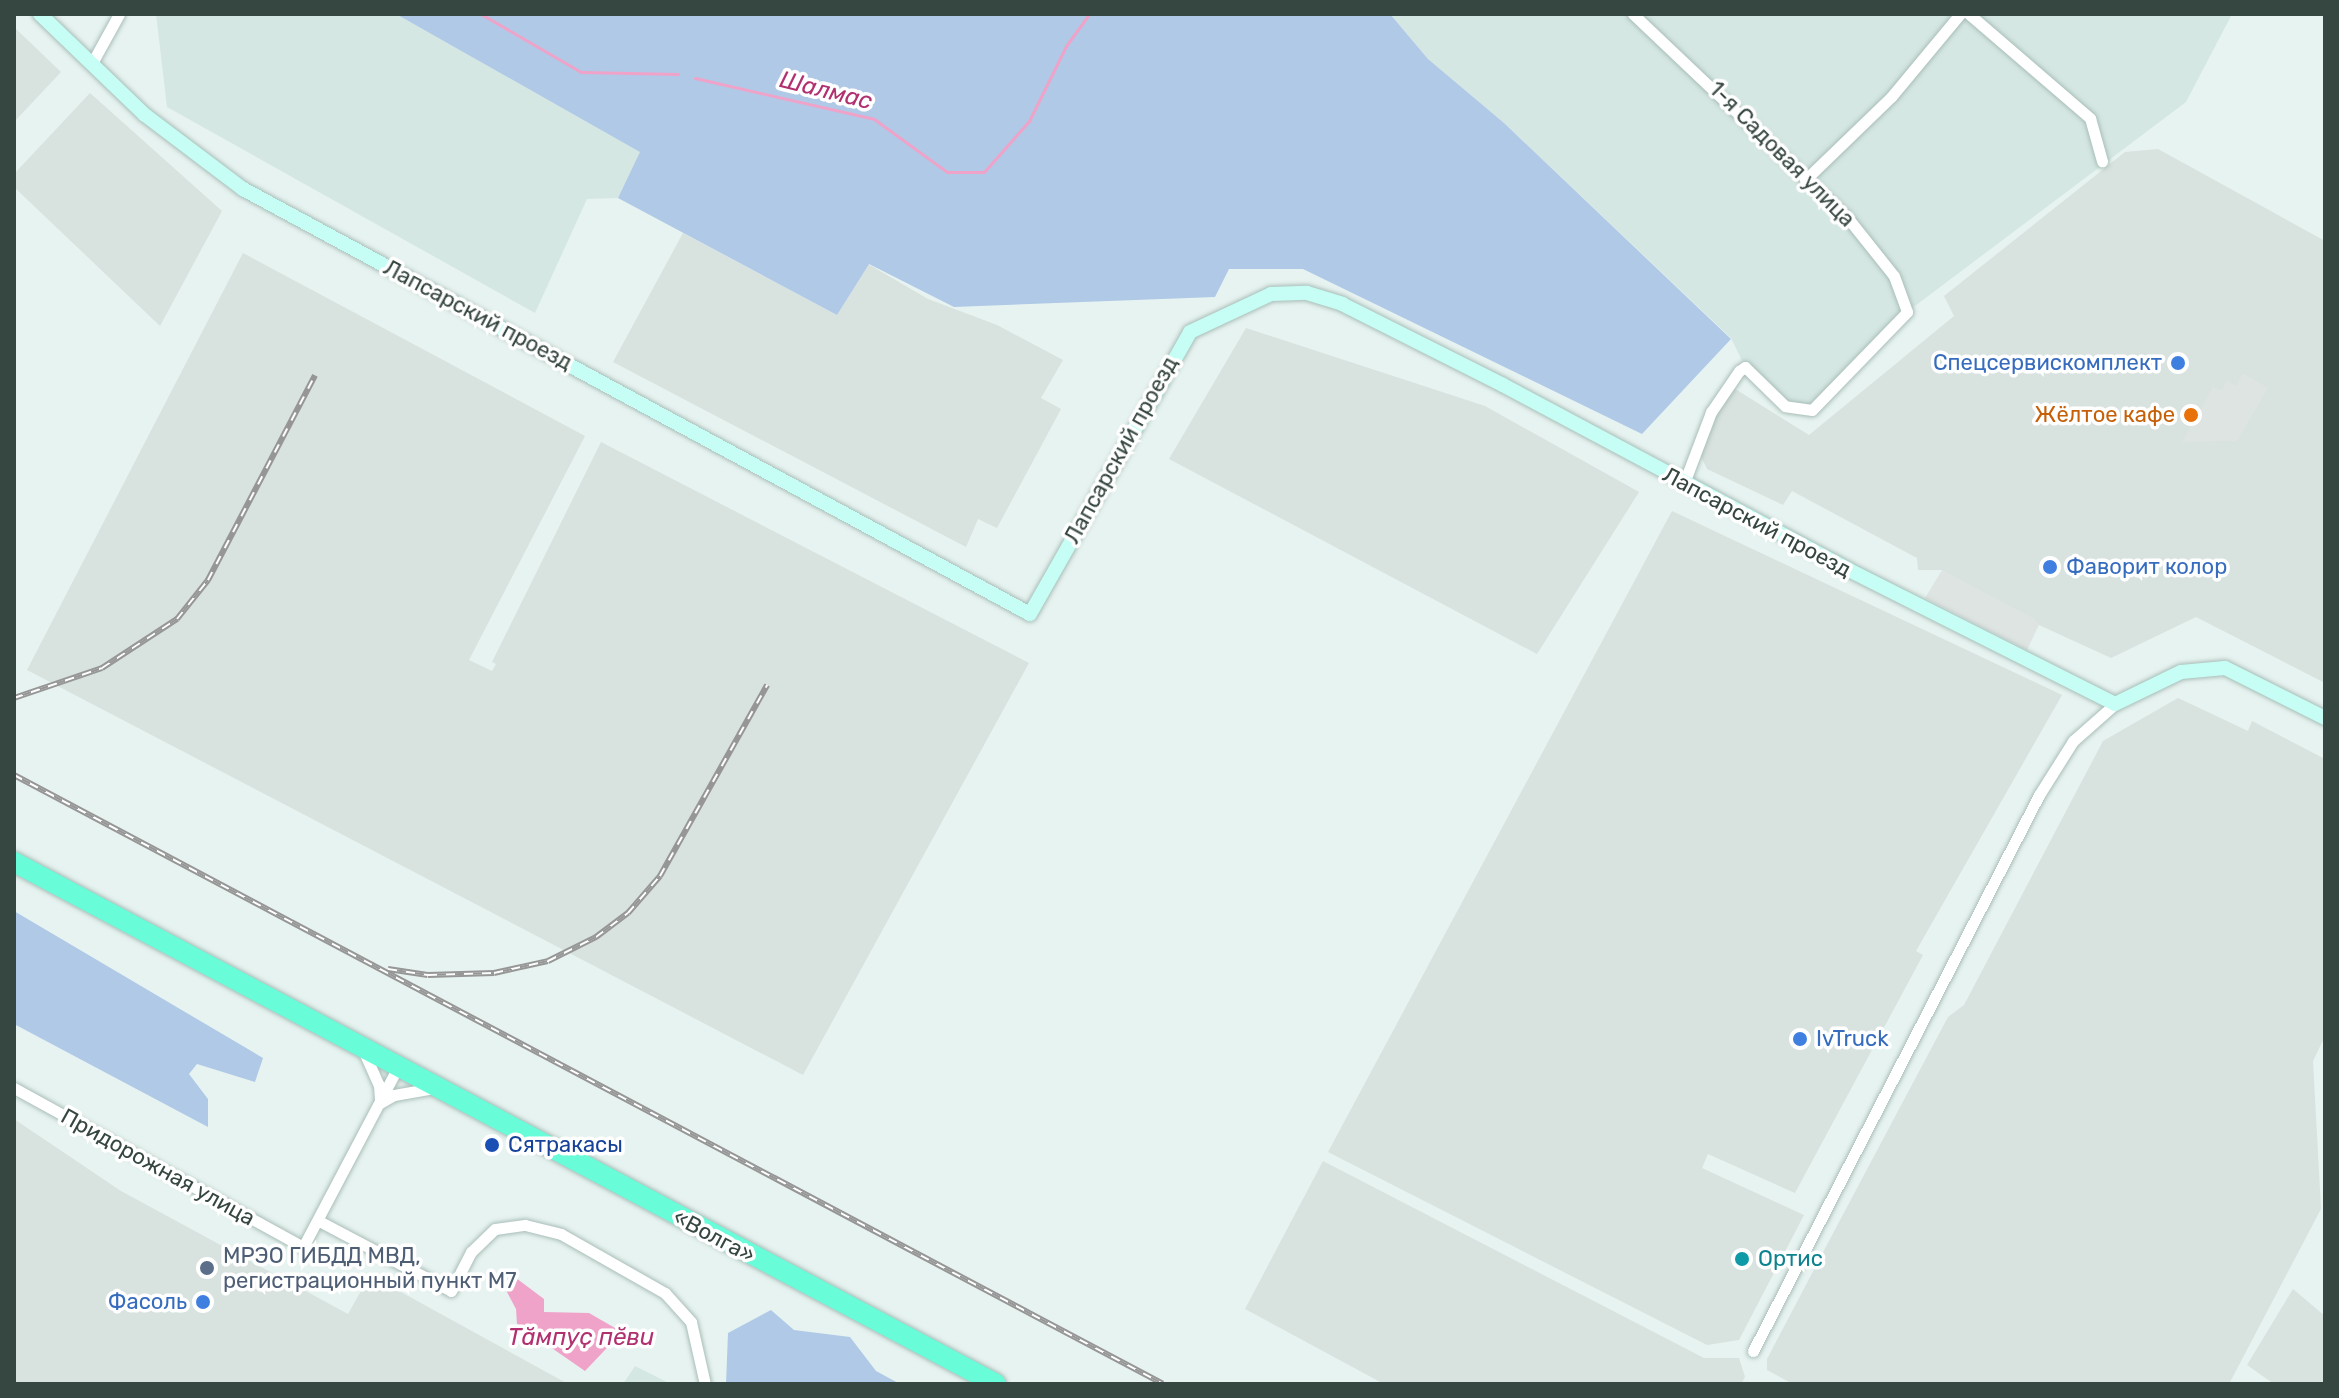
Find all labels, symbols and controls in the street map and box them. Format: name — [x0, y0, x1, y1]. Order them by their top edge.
water label: Шалмас — [777, 66, 875, 116]
street label: 1-я Садовая улица — [1704, 76, 1860, 232]
street label: Лапсарский проезд — [379, 254, 577, 376]
place label: Спецсервискомплект — [1933, 350, 2162, 376]
street label: Лапсарский проезд — [1059, 352, 1183, 548]
marker: Спецсервискомплект — [2169, 354, 2187, 372]
place label: Жёлтое кафе — [2035, 402, 2175, 428]
marker: Жёлтое кафе — [2182, 406, 2200, 424]
street label: Лапсарский проезд — [1658, 461, 1856, 583]
place label: Фаворит колор — [2066, 554, 2227, 580]
marker: Фаворит колор — [2041, 558, 2059, 576]
place label: IvTruck — [1816, 1026, 1889, 1052]
marker: IvTruck — [1791, 1030, 1809, 1048]
street label: Придорожная улица — [56, 1103, 260, 1231]
place label: Сятракасы — [508, 1132, 623, 1158]
marker: Сятракасы — [483, 1136, 501, 1154]
street label: «Волга» — [669, 1204, 759, 1268]
place label: МРЭО ГИБДД МВД, регистрационный пункт М7 — [223, 1242, 516, 1294]
place label: Ортис — [1758, 1246, 1823, 1272]
marker: Ортис — [1733, 1250, 1751, 1268]
marker: МРЭО ГИБДД МВД, регистрационный пункт М7 — [198, 1259, 216, 1277]
place label: Фасоль — [108, 1289, 187, 1315]
marker: Фасоль — [194, 1293, 212, 1311]
water label: Тӑмпуҫ пӗви — [508, 1324, 654, 1352]

